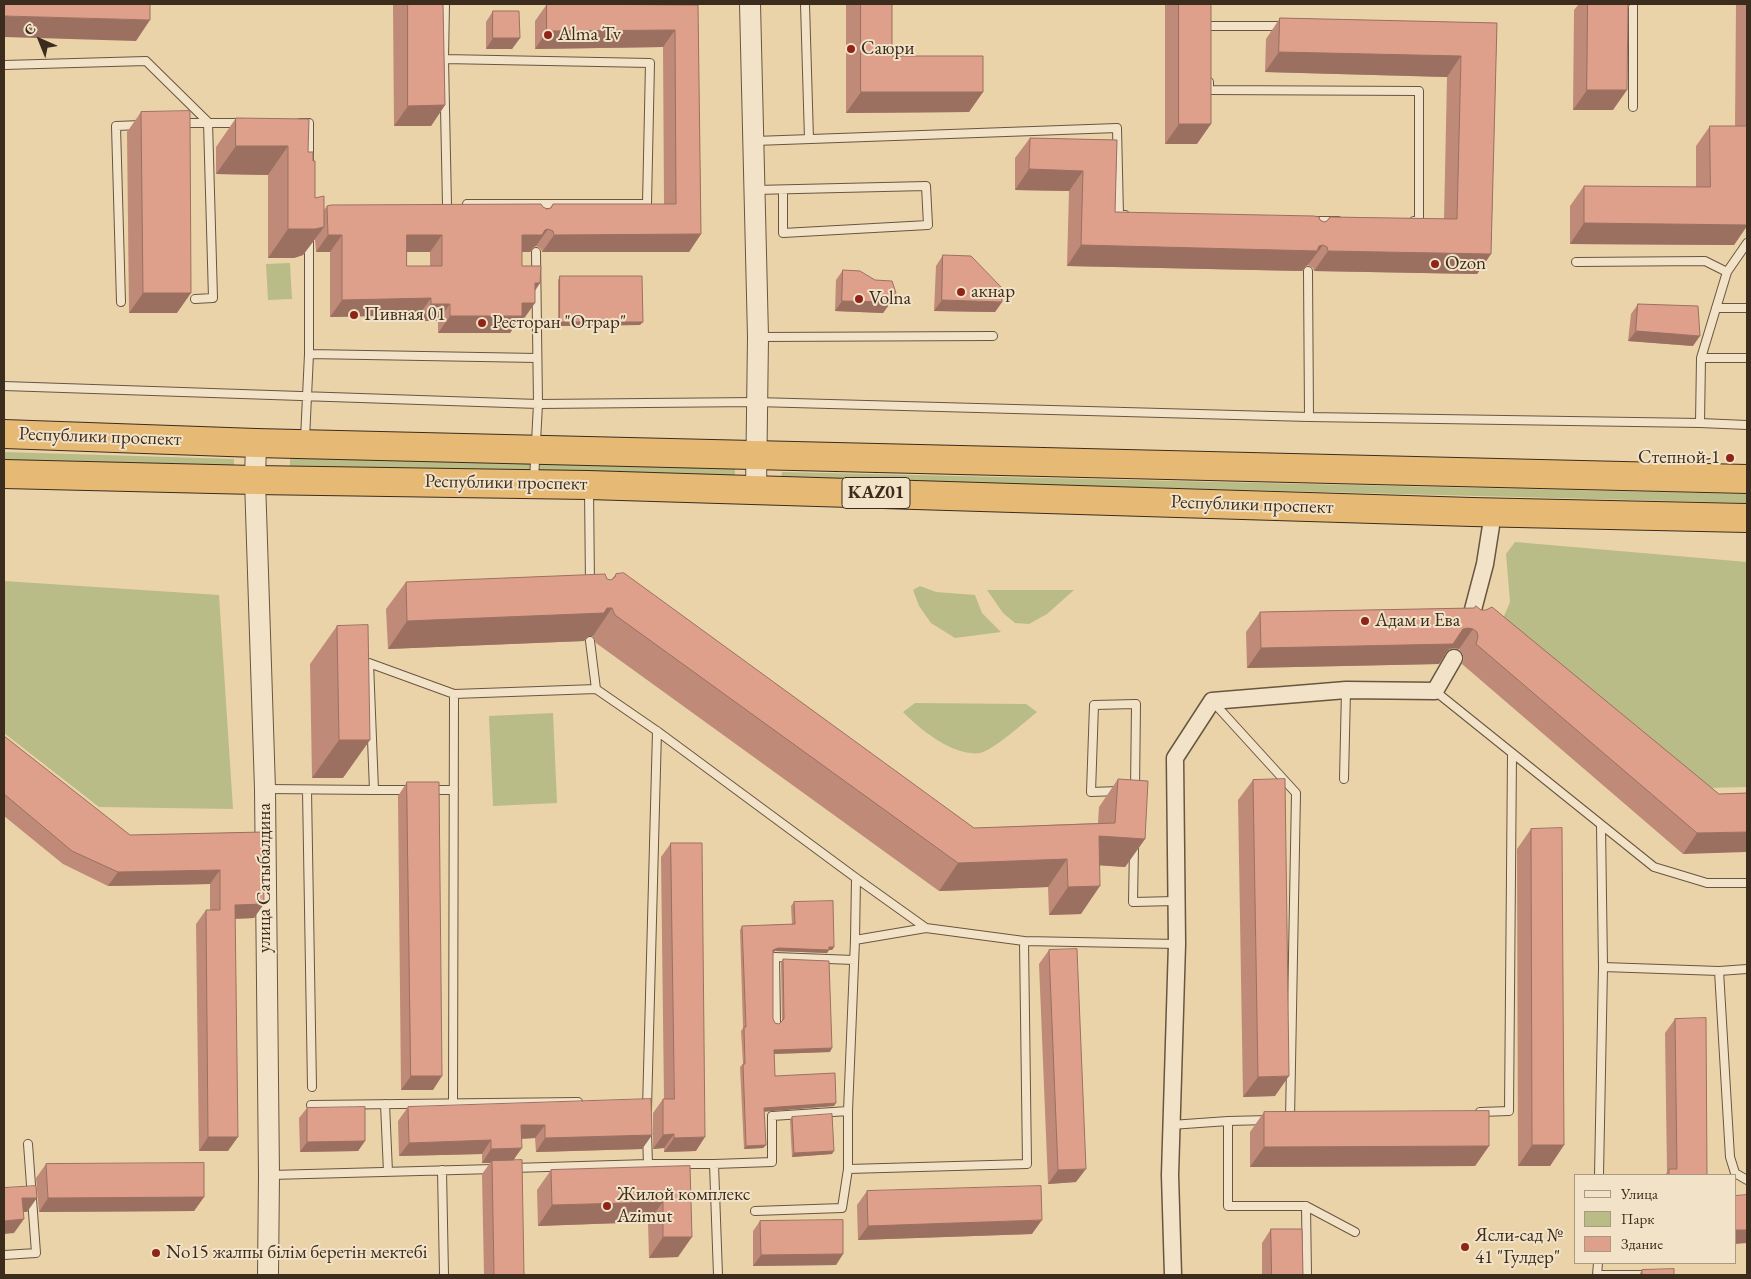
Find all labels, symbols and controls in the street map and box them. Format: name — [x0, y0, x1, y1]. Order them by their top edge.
north arrow — [15, 15, 65, 65]
text: С — [20, 19, 39, 39]
place label: Alma Tv — [558, 24, 621, 46]
marker: Alma Tv — [542, 29, 554, 41]
place label: Саюри — [861, 38, 914, 60]
marker: Саюри — [845, 43, 857, 55]
place label: Ozon — [1445, 253, 1486, 275]
marker: Ozon — [1429, 258, 1441, 270]
place label: акнар — [971, 281, 1015, 303]
marker: акнар — [955, 286, 967, 298]
place label: Volna — [869, 288, 911, 310]
marker: Volna — [853, 293, 865, 305]
place label: Пивная 01 — [364, 304, 446, 326]
marker: Пивная 01 — [348, 309, 360, 321]
place label: Ресторан "Отрар" — [492, 312, 626, 334]
marker: Ресторан "Отрар" — [476, 317, 488, 329]
street label: Республики проспект — [18, 423, 182, 451]
place label: Степной-1 — [1638, 447, 1720, 469]
marker: Степной-1 — [1724, 452, 1736, 464]
street label: Республики проспект — [424, 470, 588, 496]
road number: KАZ01 — [842, 478, 910, 508]
street label: Республики проспект — [1170, 491, 1334, 519]
place label: Адам и Ева — [1375, 610, 1460, 632]
marker: Адам и Ева — [1359, 615, 1371, 627]
street label: улица Сатыбалдина — [254, 803, 276, 953]
legend — [1574, 1174, 1736, 1264]
place label: Жилой комплекс Azimut — [617, 1184, 750, 1228]
text: Улица — [1621, 1184, 1658, 1203]
marker: Жилой комплекс Azimut — [601, 1200, 613, 1212]
text: Парк — [1621, 1209, 1654, 1228]
place label: Ясли-сад № 41 "Гулдер" — [1475, 1225, 1563, 1269]
text: Здание — [1621, 1234, 1663, 1253]
marker: Ясли-сад № 41 "Гулдер" — [1459, 1241, 1471, 1253]
place label: No15 жалпы білім беретін мектебі — [166, 1242, 427, 1264]
marker: No15 жалпы білім беретін мектебі — [150, 1247, 162, 1259]

